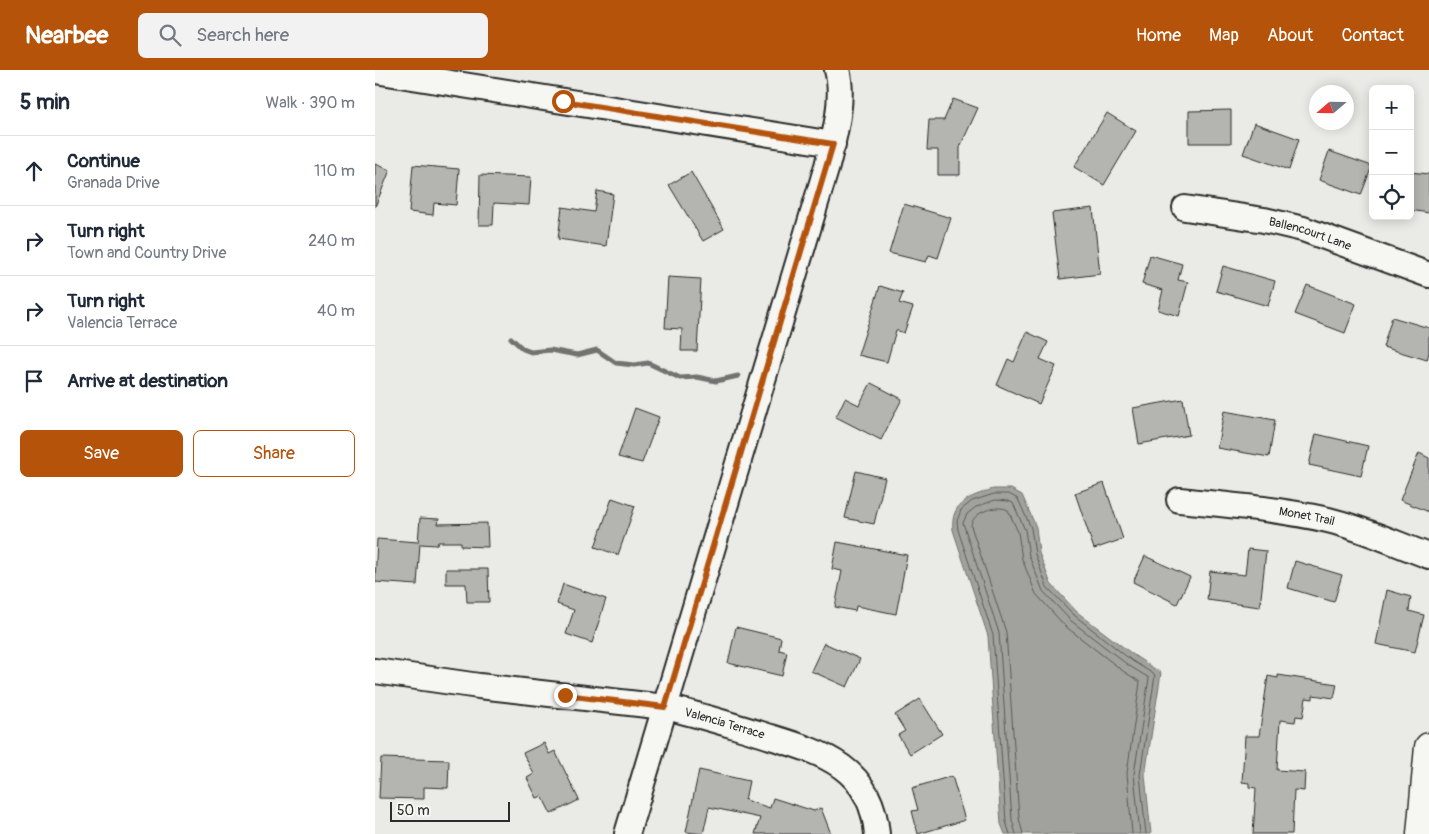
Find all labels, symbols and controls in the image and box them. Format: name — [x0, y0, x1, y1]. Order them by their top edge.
search box — [138, 13, 488, 58]
text: Nearbee — [25, 21, 108, 50]
icon: search — [156, 21, 184, 49]
text: Search here — [196, 23, 289, 47]
text: Home — [1136, 24, 1181, 47]
text: Map — [1209, 24, 1239, 47]
text: About — [1267, 24, 1313, 47]
text: Contact — [1341, 24, 1404, 47]
north arrow — [1309, 85, 1354, 130]
map controls — [1369, 85, 1414, 220]
button: + — [1369, 85, 1414, 130]
text: 5 min — [20, 89, 70, 116]
route start — [552, 90, 575, 113]
text: Walk · 390 m — [266, 93, 355, 113]
button: − — [1369, 130, 1414, 175]
text: Continue — [67, 149, 140, 173]
icon: ahead — [20, 157, 48, 185]
text: 110 m — [314, 161, 355, 181]
text: Granada Drive — [67, 173, 160, 193]
button: locate — [1369, 175, 1414, 220]
street label: Ballencourt Lane — [1267, 214, 1353, 254]
text: Turn right — [67, 219, 145, 243]
icon: right — [20, 227, 48, 255]
text: 240 m — [308, 231, 355, 251]
text: Town and Country Drive — [67, 243, 226, 263]
text: Turn right — [67, 289, 145, 313]
icon: right — [20, 297, 48, 325]
text: 40 m — [317, 301, 355, 321]
text: Valencia Terrace — [67, 313, 177, 333]
icon: arrive — [20, 367, 48, 395]
text: Arrive at destination — [67, 369, 228, 393]
button: Save — [20, 430, 183, 477]
button: Share — [193, 430, 355, 477]
street label: Monet Trail — [1278, 504, 1336, 529]
route end — [554, 684, 577, 707]
street label: Valencia Terrace — [683, 705, 766, 743]
scale bar — [390, 799, 510, 822]
text: 50 m — [397, 802, 430, 819]

